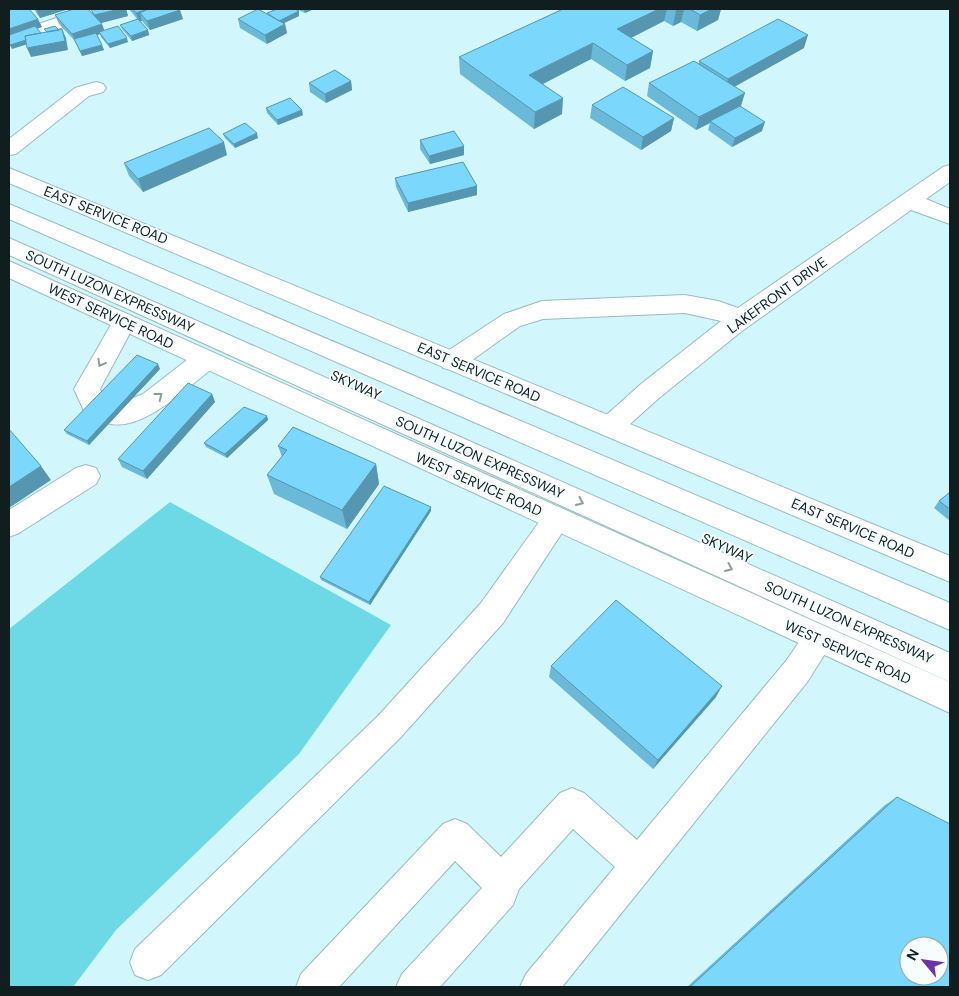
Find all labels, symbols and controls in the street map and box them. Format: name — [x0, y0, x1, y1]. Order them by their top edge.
street label: EAST SERVICE ROAD — [41, 182, 171, 248]
street label: SOUTH LUZON EXPRESSWAY — [23, 246, 197, 336]
street label: LAKEFRONT DRIVE — [724, 253, 831, 337]
street label: WEST SERVICE ROAD — [45, 279, 177, 353]
street label: EAST SERVICE ROAD — [415, 338, 543, 406]
one-way arrow — [97, 358, 107, 367]
street label: SKYWAY — [328, 366, 384, 404]
one-way arrow — [153, 393, 162, 401]
street label: SOUTH LUZON EXPRESSWAY — [393, 412, 567, 502]
street label: WEST SERVICE ROAD — [413, 448, 545, 520]
street label: EAST SERVICE ROAD — [789, 494, 917, 562]
one-way arrow — [575, 495, 584, 506]
street label: SKYWAY — [699, 529, 755, 567]
one-way arrow — [724, 562, 733, 573]
street label: SOUTH LUZON EXPRESSWAY — [762, 577, 936, 667]
street label: WEST SERVICE ROAD — [782, 616, 914, 688]
north arrow — [899, 936, 949, 986]
text: N — [902, 946, 923, 964]

